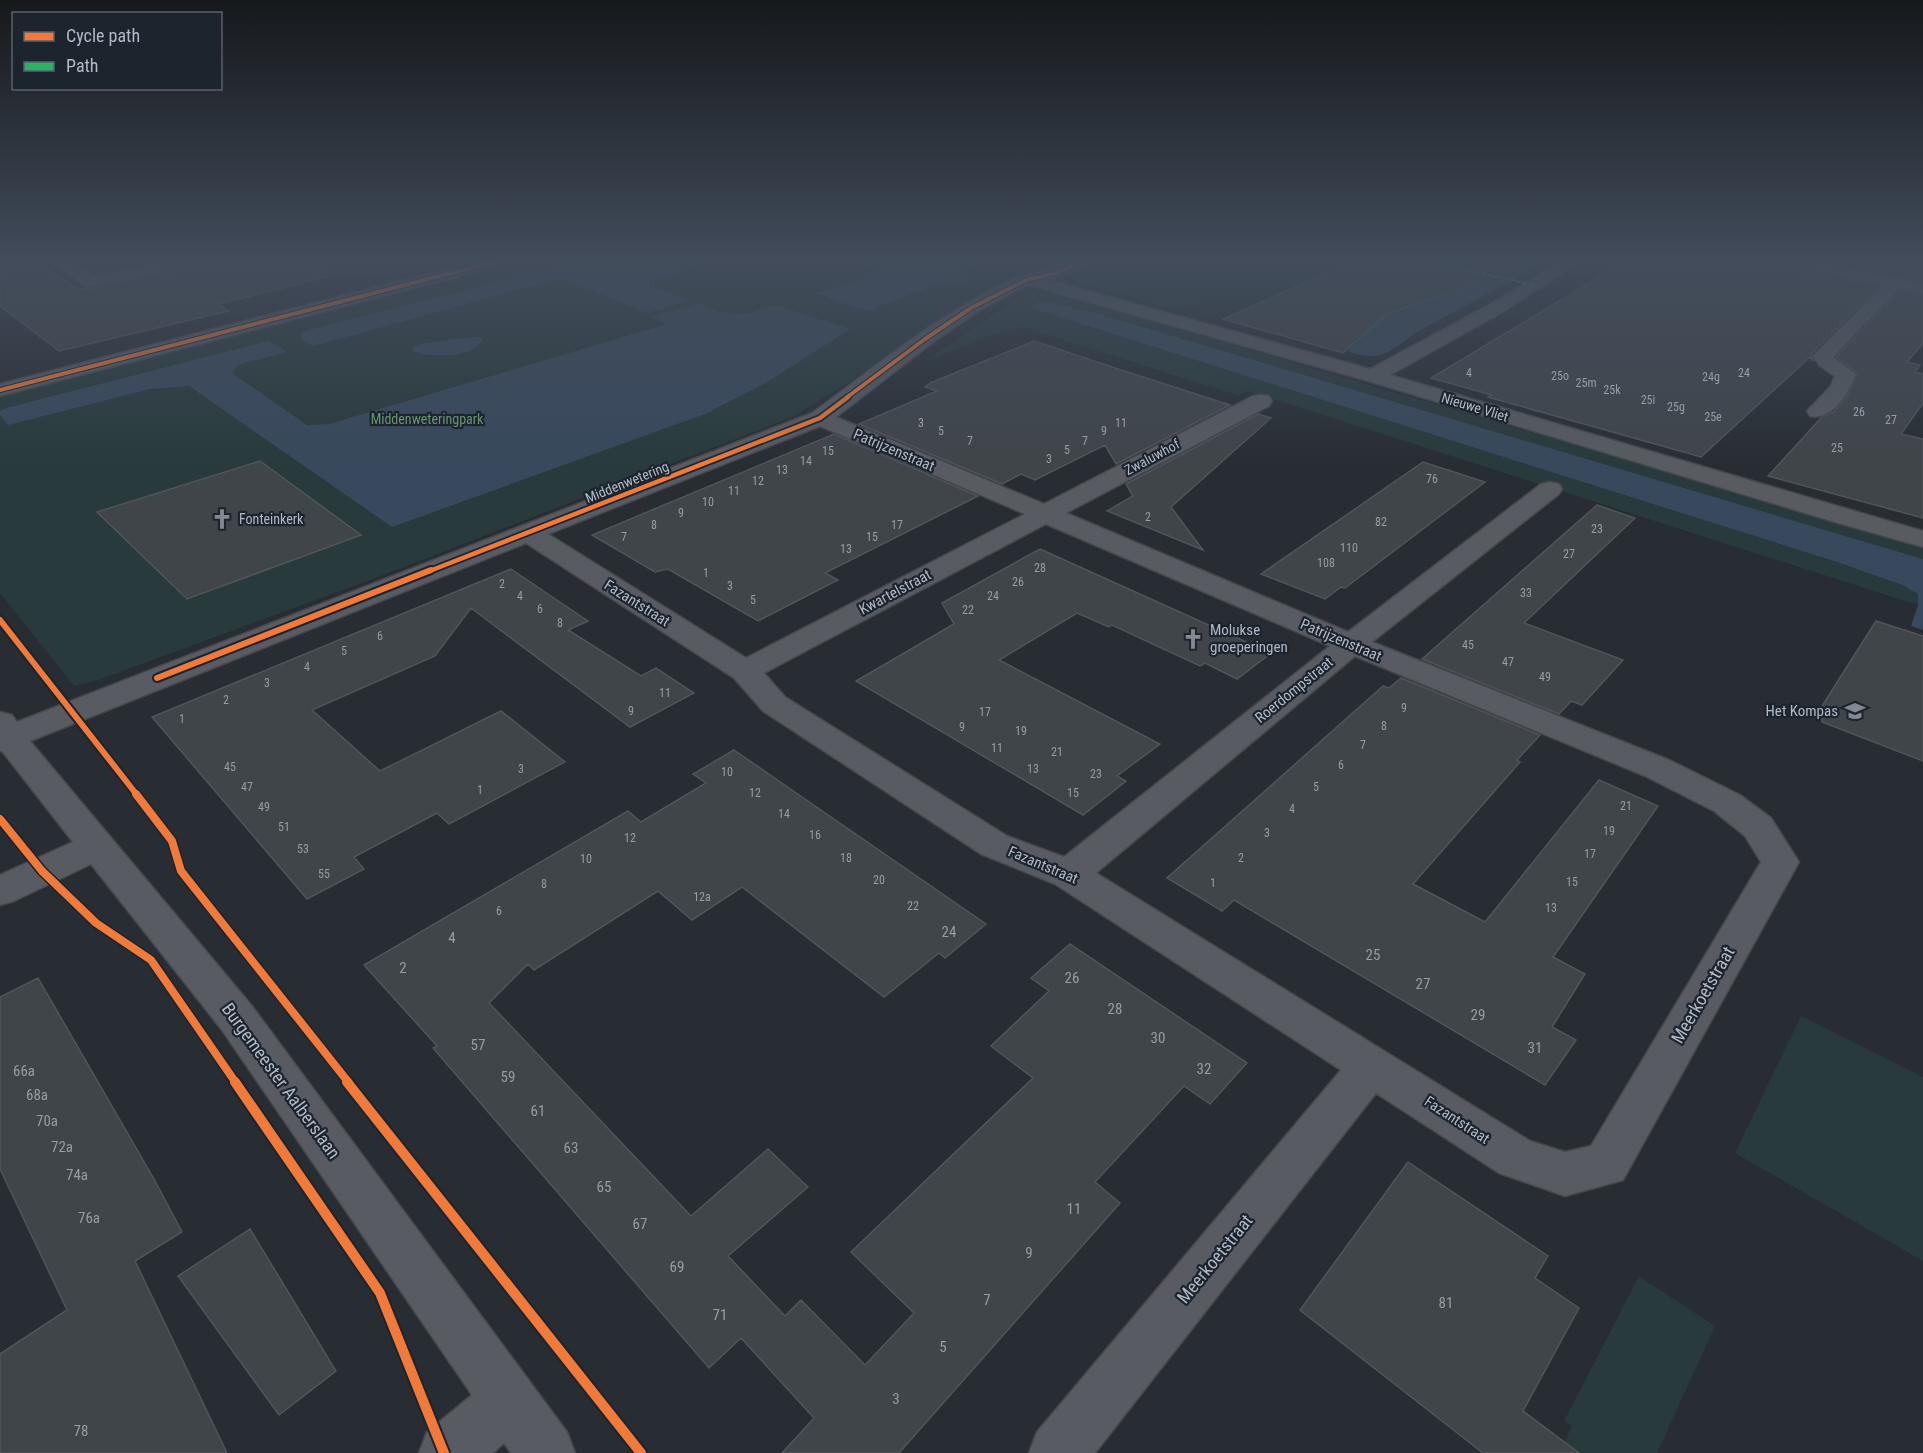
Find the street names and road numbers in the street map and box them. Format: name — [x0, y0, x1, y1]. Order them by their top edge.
street label: Nieuwe Vliet — [1440, 389, 1510, 425]
street label: Patrijzenstraat — [851, 425, 937, 475]
street label: Zwaluwhof — [1122, 436, 1183, 478]
street label: Middenwetering — [583, 458, 671, 506]
street label: Kwartelstraat — [856, 566, 934, 618]
street label: Fazantstraat — [601, 576, 673, 630]
street label: Patrijzenstraat — [1298, 615, 1384, 665]
street label: Roerdompstraat — [1251, 653, 1337, 727]
street label: Fazantstraat — [1005, 842, 1081, 888]
street label: Meerkoetstraat — [1666, 943, 1739, 1047]
street label: Burgemeester Aalberslaan — [218, 999, 345, 1163]
street label: Fazantstraat — [1421, 1092, 1493, 1148]
street label: Meerkoetstraat — [1172, 1210, 1257, 1307]

